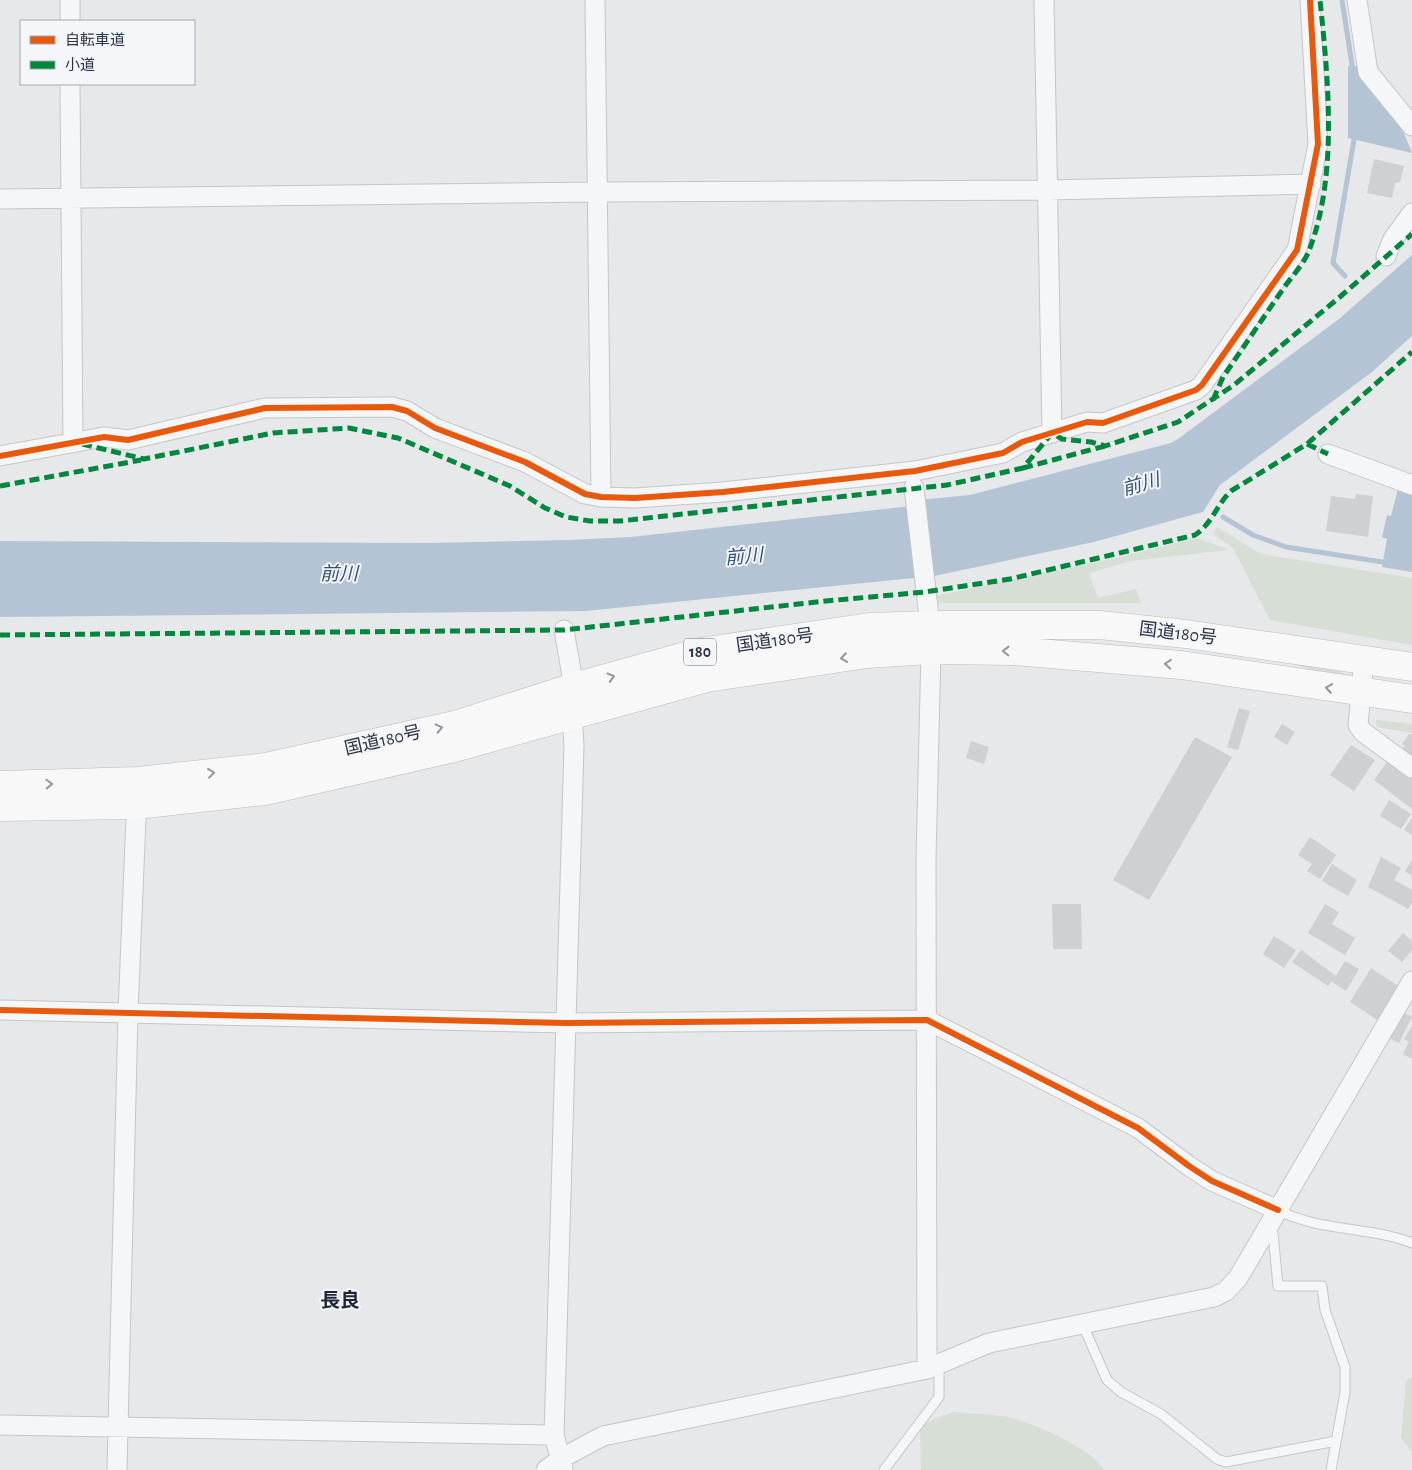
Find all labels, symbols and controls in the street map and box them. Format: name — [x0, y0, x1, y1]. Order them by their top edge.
legend — [20, 20, 195, 85]
text: 自転車道 — [65, 32, 125, 48]
text: 小道 — [65, 57, 95, 73]
water label: 前川 — [1120, 468, 1164, 499]
water label: 前川 — [724, 544, 766, 568]
water label: 前川 — [320, 563, 360, 584]
street label: 国道180号 — [1138, 618, 1218, 648]
street label: 国道180号 — [735, 625, 815, 655]
road number: 180 — [684, 638, 716, 666]
one-way arrow — [1002, 646, 1010, 656]
one-way arrow — [840, 652, 849, 662]
one-way arrow — [1164, 659, 1172, 670]
one-way arrow — [607, 672, 616, 683]
one-way arrow — [1325, 683, 1333, 694]
street label: 国道180号 — [342, 721, 423, 759]
one-way arrow — [434, 723, 443, 734]
one-way arrow — [207, 768, 215, 779]
one-way arrow — [45, 779, 53, 789]
district label: 長良 — [320, 1290, 360, 1311]

